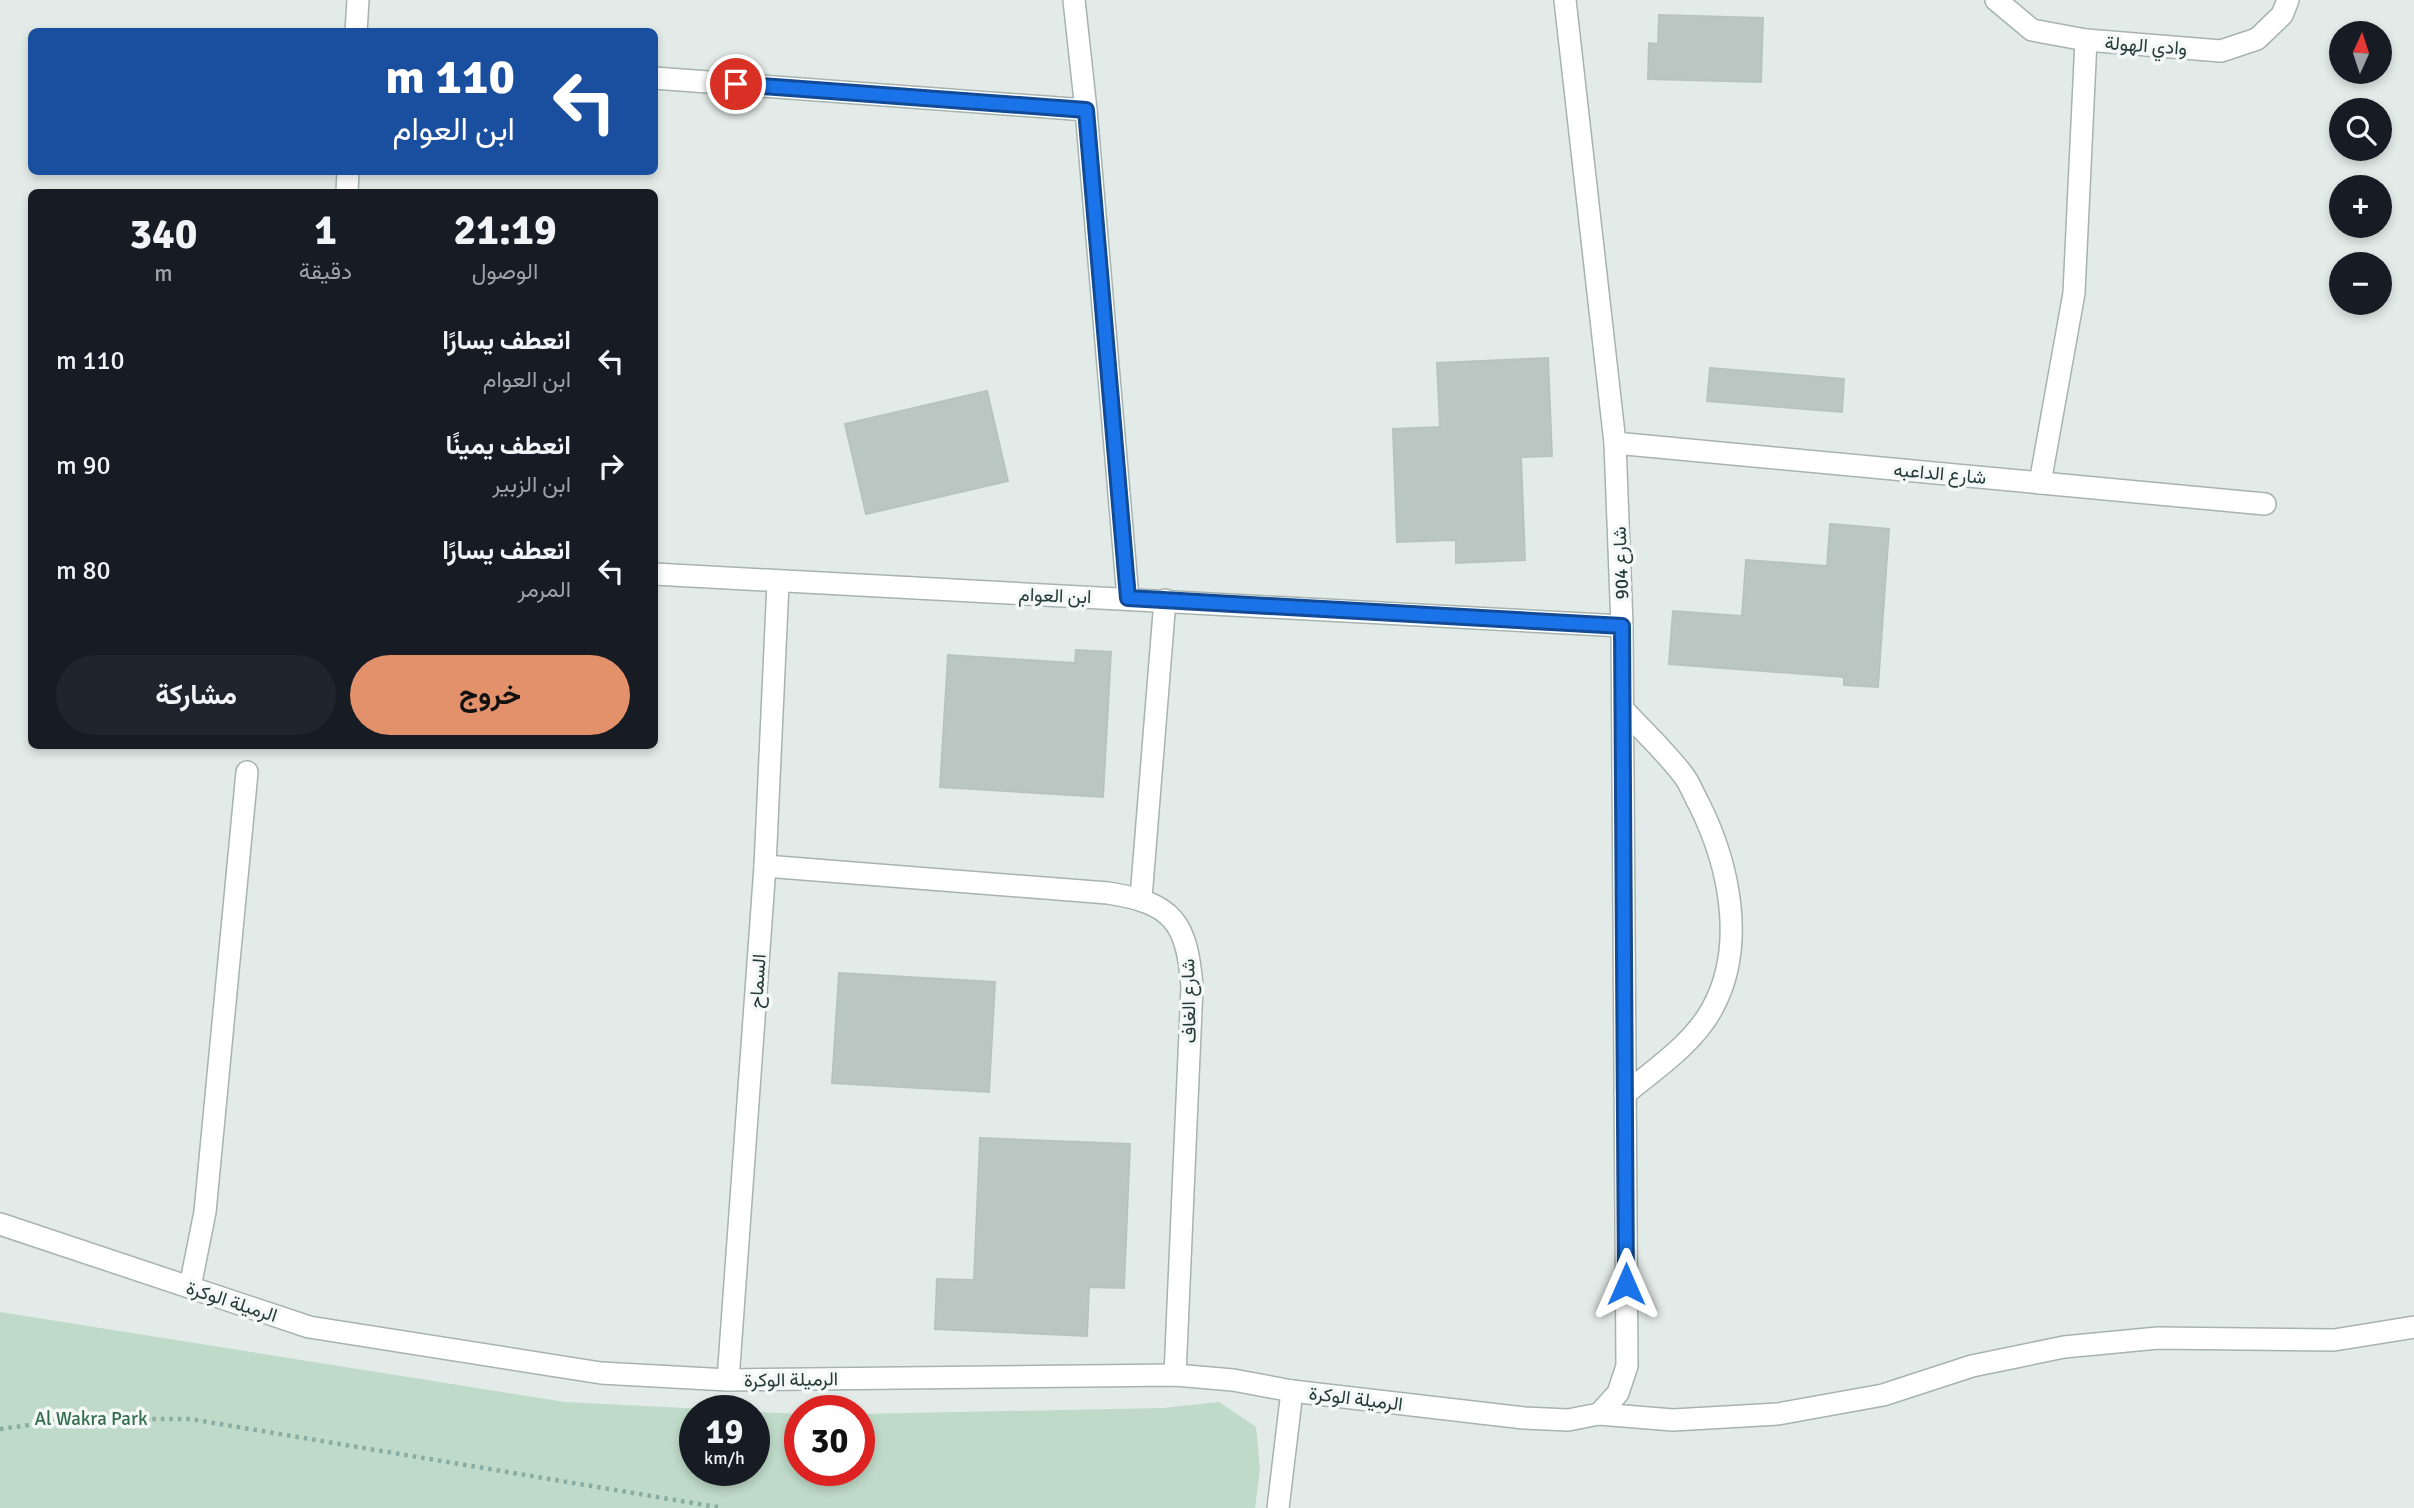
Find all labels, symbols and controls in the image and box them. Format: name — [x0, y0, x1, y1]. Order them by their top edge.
north arrow — [2329, 21, 2392, 84]
map controls — [2329, 21, 2392, 315]
street label: وادي الهولة — [2104, 31, 2188, 64]
text: 110 m — [385, 47, 515, 107]
pin — [706, 54, 766, 114]
icon: left — [539, 56, 630, 147]
icon: arrive — [717, 65, 755, 103]
button: search — [2329, 98, 2392, 161]
text: ابن العوام — [392, 110, 515, 149]
button: + — [2329, 175, 2392, 238]
text: 1 — [314, 205, 337, 256]
text: 21:19 — [454, 205, 557, 256]
text: 340 — [129, 209, 197, 260]
button: − — [2329, 252, 2392, 315]
text: دقيقة — [299, 257, 352, 286]
text: الوصول — [472, 257, 538, 286]
text: m — [154, 259, 173, 288]
text: انعطف يسارًا — [442, 325, 571, 357]
icon: left — [592, 342, 630, 380]
text: 110 m — [56, 345, 125, 377]
text: ابن العوام — [483, 365, 571, 394]
text: انعطف يمينًا — [445, 430, 571, 462]
icon: right — [592, 447, 630, 485]
text: 90 m — [56, 450, 111, 482]
street label: شارع الداعبه — [1892, 458, 1987, 490]
text: ابن الزبير — [492, 470, 571, 499]
street label: شارع 904 — [1608, 526, 1634, 600]
text: انعطف يسارًا — [442, 535, 571, 567]
icon: left — [592, 552, 630, 590]
text: 80 m — [56, 555, 111, 587]
text: المرمر — [518, 575, 571, 604]
street label: ابن العوام — [1018, 583, 1092, 609]
button: مشاركة — [56, 655, 336, 735]
button: خروج — [350, 655, 630, 735]
street label: السماح — [744, 953, 772, 1009]
street label: شارع الغاف — [1176, 958, 1202, 1043]
position arrow — [1589, 1247, 1663, 1321]
street label: الرميلة الوكرة — [183, 1276, 280, 1328]
street label: الرميلة الوكرة — [744, 1367, 838, 1393]
street label: الرميلة الوكرة — [1308, 1381, 1404, 1417]
speed limit sign: 30 — [784, 1395, 875, 1486]
park label: Al Wakra Park — [35, 1407, 148, 1431]
text: 19 — [706, 1410, 743, 1453]
text: km/h — [704, 1447, 745, 1469]

